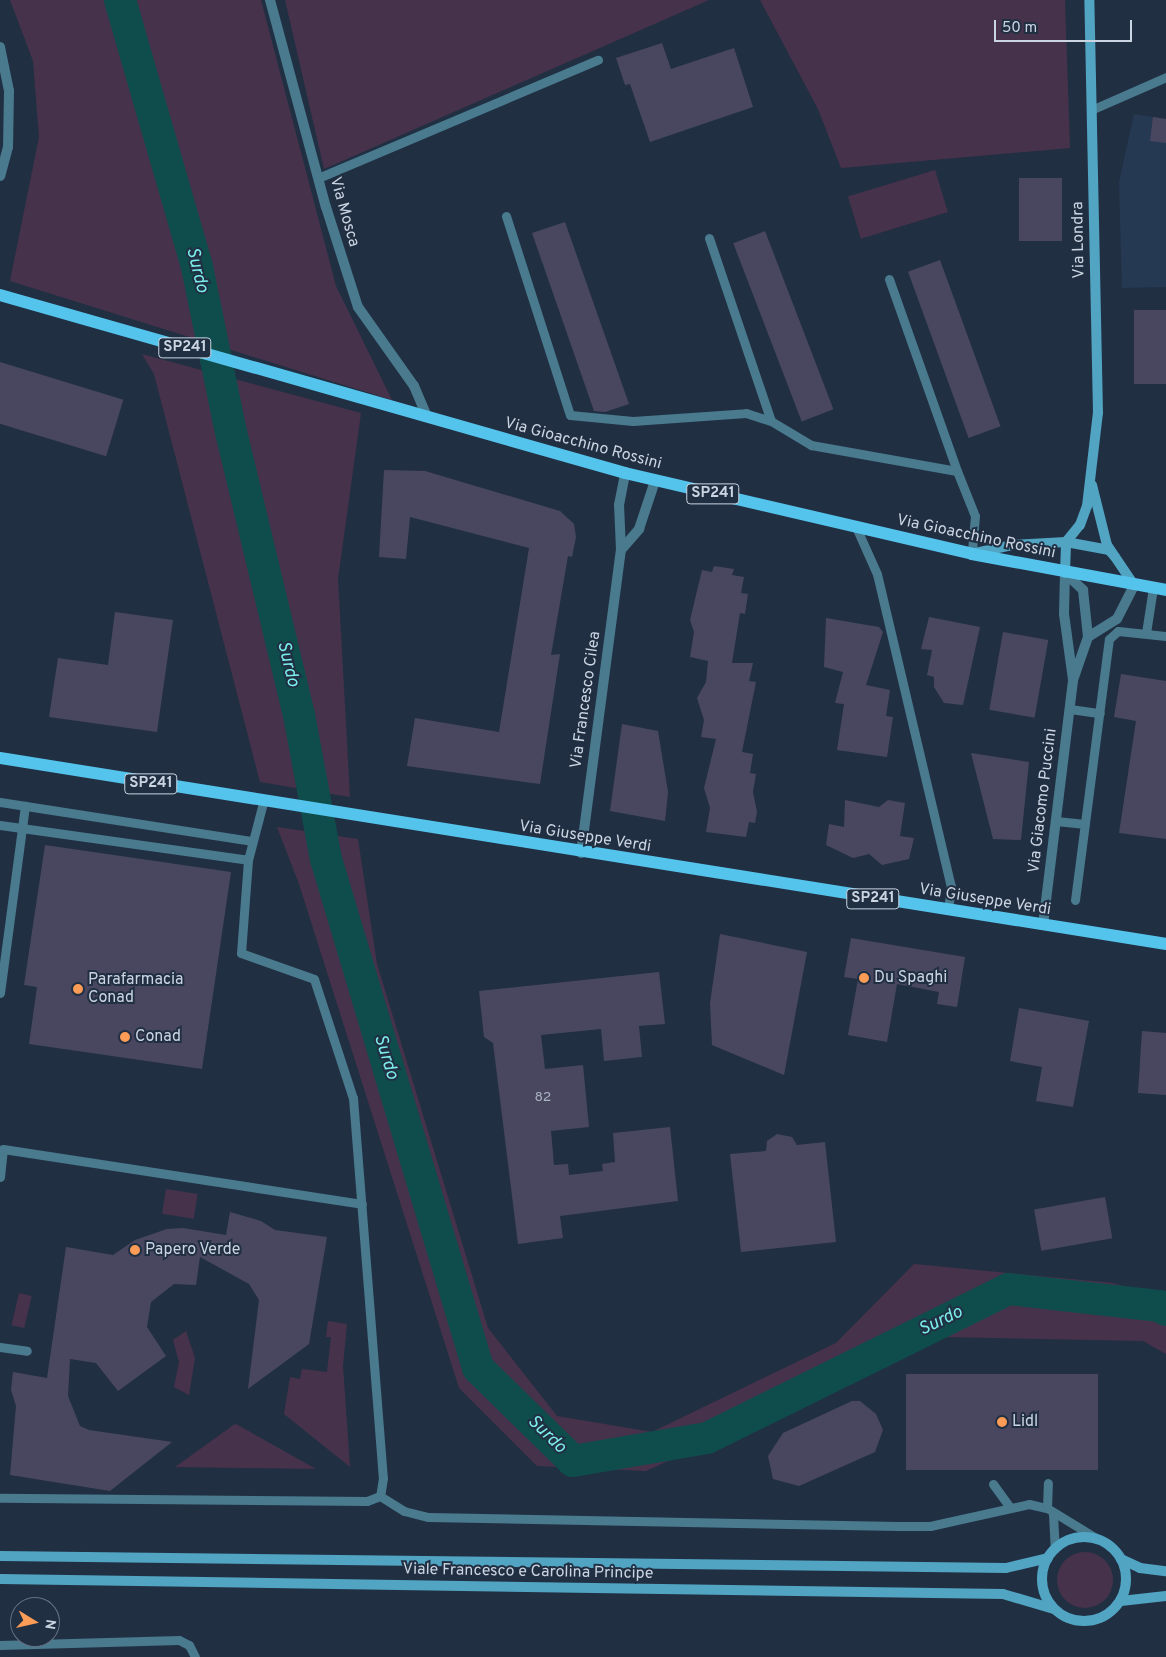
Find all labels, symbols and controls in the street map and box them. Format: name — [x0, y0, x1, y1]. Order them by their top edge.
scale bar — [996, 10, 1134, 42]
text: 50 m — [1002, 19, 1037, 38]
street label: Via Mosca — [325, 175, 363, 249]
street label: Via Londra — [1069, 201, 1089, 279]
water label: Surdo — [180, 245, 212, 295]
road number: SP241 — [158, 336, 212, 360]
street label: Via Gioacchino Rossini — [502, 414, 664, 474]
road number: SP241 — [686, 482, 740, 506]
street label: Via Gioacchino Rossini — [895, 511, 1057, 563]
street label: Via Francesco Cilea — [567, 630, 605, 770]
water label: Surdo — [271, 639, 303, 689]
street label: Via Giacomo Puccini — [1025, 727, 1061, 875]
road number: SP241 — [124, 772, 178, 796]
street label: Via Giuseppe Verdi — [517, 817, 653, 857]
street label: Via Giuseppe Verdi — [917, 880, 1053, 920]
road number: SP241 — [846, 886, 900, 912]
place label: Du Spaghi — [874, 968, 947, 988]
place label: Parafarmacia Conad — [88, 970, 184, 1008]
marker: Du Spaghi — [858, 972, 870, 984]
marker: Parafarmacia Conad — [72, 983, 84, 995]
place label: Conad — [135, 1027, 181, 1047]
marker: Conad — [119, 1031, 131, 1043]
water label: Surdo — [368, 1032, 402, 1082]
house number: 82 — [535, 1090, 551, 1106]
place label: Papero Verde — [145, 1240, 241, 1260]
marker: Papero Verde — [129, 1244, 141, 1256]
water label: Surdo — [916, 1302, 966, 1342]
water label: Surdo — [522, 1411, 570, 1459]
place label: Lidl — [1012, 1412, 1038, 1432]
marker: Lidl — [996, 1416, 1008, 1428]
street label: Viale Francesco e Carolina Principe — [402, 1560, 654, 1584]
north arrow — [10, 1597, 60, 1647]
text: N — [40, 1618, 59, 1631]

